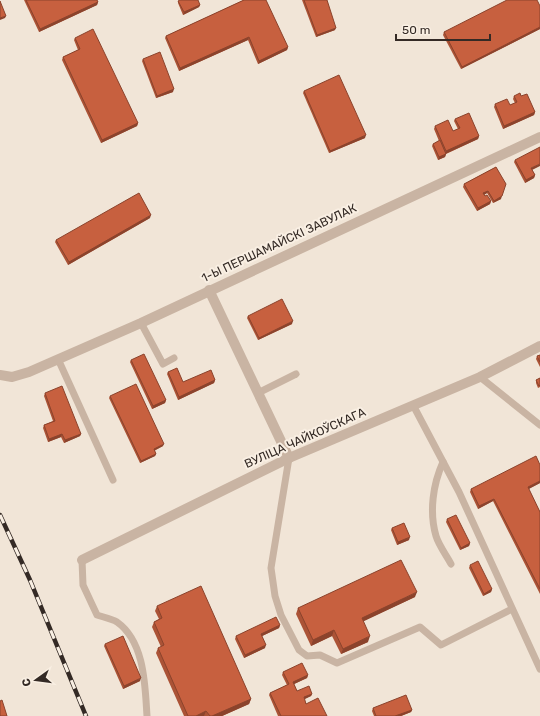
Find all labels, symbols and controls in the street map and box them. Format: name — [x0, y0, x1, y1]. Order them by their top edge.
scale bar — [396, 16, 490, 42]
text: 50 m — [402, 23, 430, 37]
street label: 1-Ы ПЕРШАМАЙСКІ ЗАВУЛАК — [199, 201, 359, 285]
street label: ВУЛІЦА ЧАЙКОЎСКАГА — [242, 405, 368, 471]
north arrow — [16, 660, 56, 700]
text: С — [19, 677, 34, 688]

